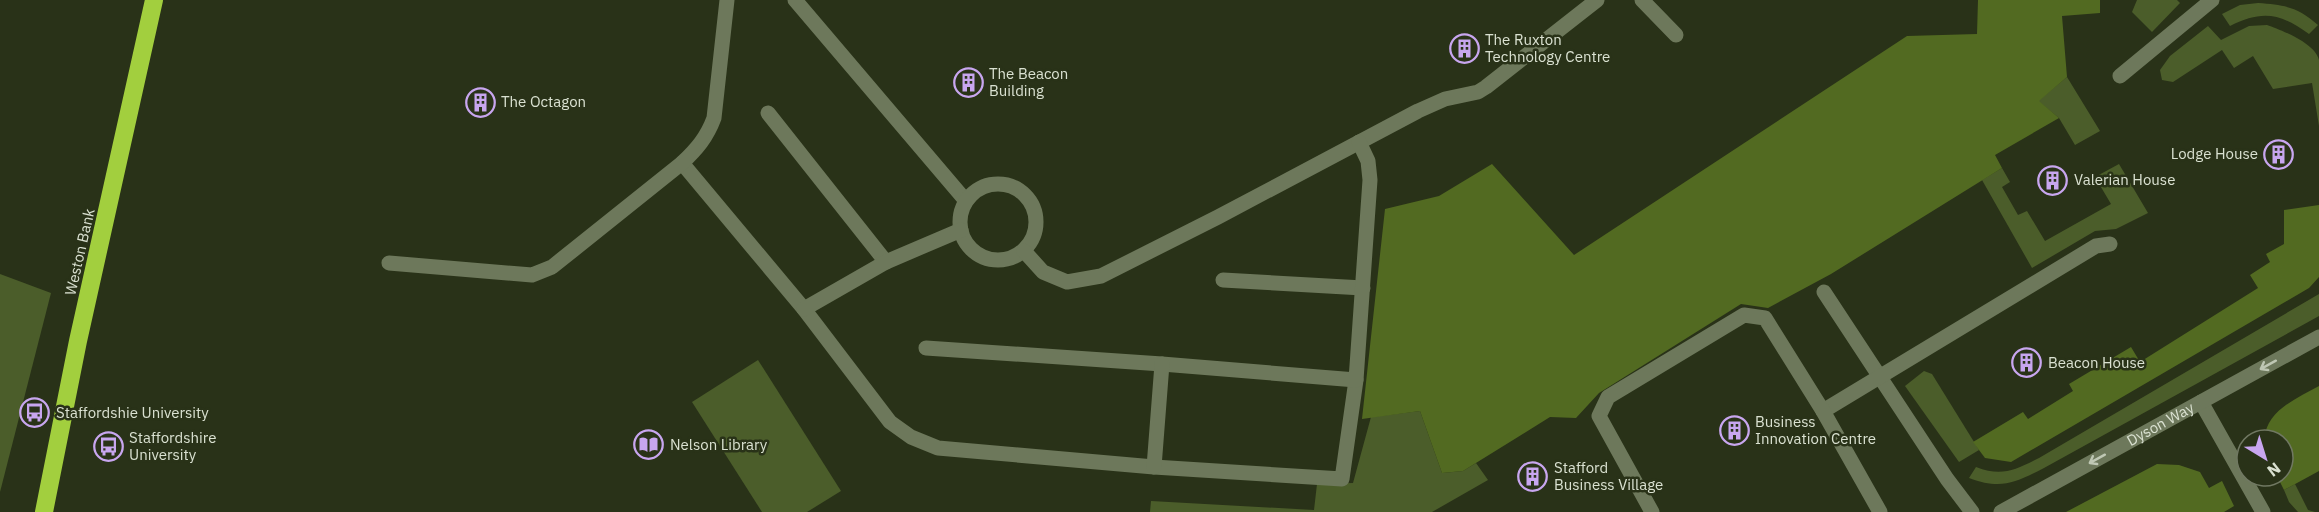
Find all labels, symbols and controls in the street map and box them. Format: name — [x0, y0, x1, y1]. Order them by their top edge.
place label: The Ruxton Technology Centre — [1485, 30, 1610, 66]
building icon: The Ruxton Technology Centre — [1448, 33, 1480, 65]
place label: The Beacon Building — [989, 64, 1068, 100]
building icon: The Beacon Building — [952, 67, 984, 99]
building icon: The Octagon — [464, 86, 496, 118]
place label: The Octagon — [501, 92, 586, 111]
building icon: Lodge House — [2263, 138, 2295, 170]
place label: Lodge House — [2171, 144, 2258, 163]
building icon: Valerian House — [2037, 164, 2069, 196]
place label: Valerian House — [2074, 170, 2175, 189]
street label: Weston Bank — [60, 207, 99, 297]
building icon: Beacon House — [2011, 347, 2043, 379]
place label: Beacon House — [2048, 353, 2145, 372]
one-way arrow — [2259, 360, 2277, 371]
bus stop icon: Staffordshie University — [19, 397, 51, 429]
street label: Dyson Way — [2123, 397, 2198, 450]
place label: Staffordshie University — [56, 403, 209, 422]
place label: Business Innovation Centre — [1755, 412, 1876, 448]
building icon: Business Innovation Centre — [1718, 415, 1750, 447]
place label: Staffordshire University — [129, 428, 216, 464]
north arrow — [2235, 428, 2295, 488]
library icon: Nelson Library — [633, 429, 665, 461]
bus stop icon: Staffordshire University — [92, 431, 124, 463]
place label: Nelson Library — [670, 435, 768, 454]
one-way arrow — [2089, 453, 2106, 465]
place label: Stafford Business Village — [1554, 458, 1663, 494]
text: N — [2264, 458, 2285, 481]
building icon: Stafford Business Village — [1517, 461, 1549, 493]

